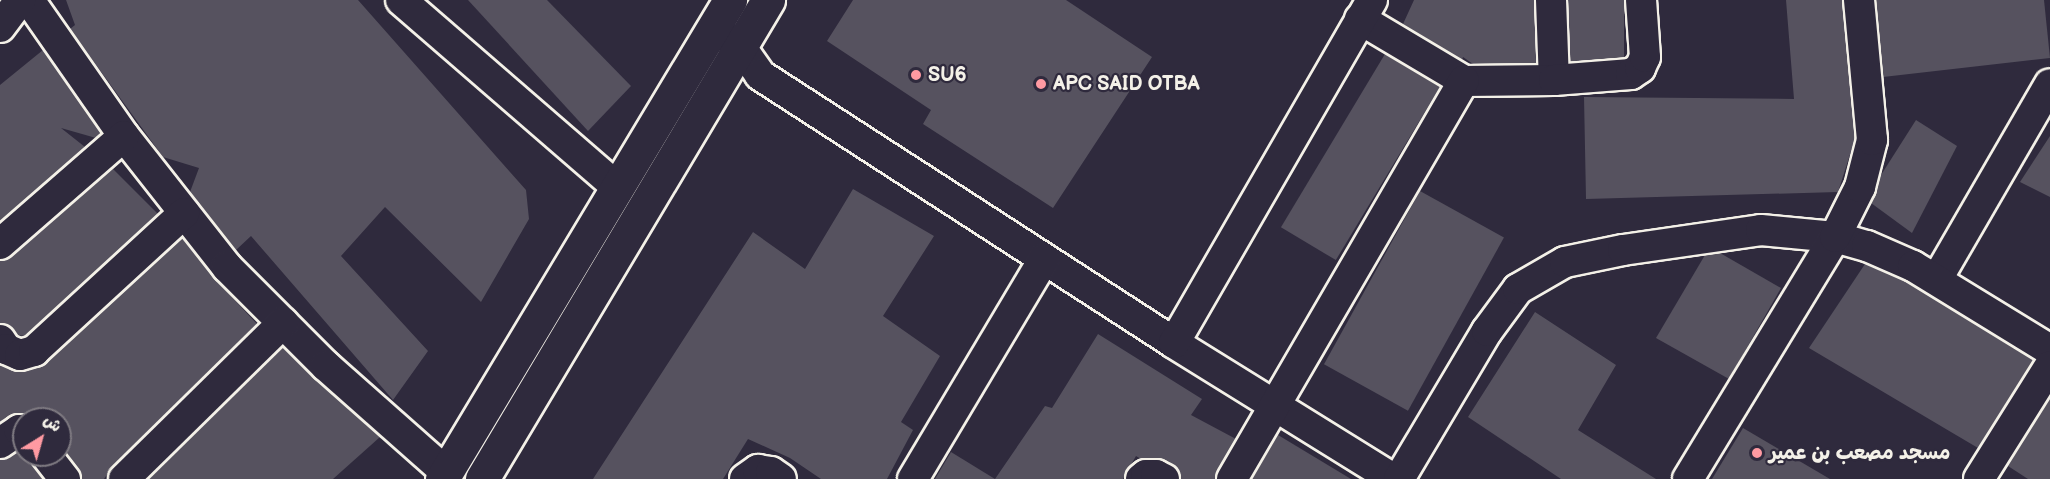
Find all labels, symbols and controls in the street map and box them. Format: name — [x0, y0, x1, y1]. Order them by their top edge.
place label: SU6 — [928, 63, 966, 87]
marker: SU6 — [909, 68, 923, 82]
place label: APC SAID OTBA — [1053, 72, 1200, 96]
marker: APC SAID OTBA — [1034, 77, 1048, 91]
north arrow — [12, 407, 72, 467]
text: ش — [39, 411, 65, 437]
place label: مسجد مصعب بن عمير — [1769, 441, 1950, 465]
marker: مسجد مصعب بن عمير — [1750, 446, 1764, 460]

